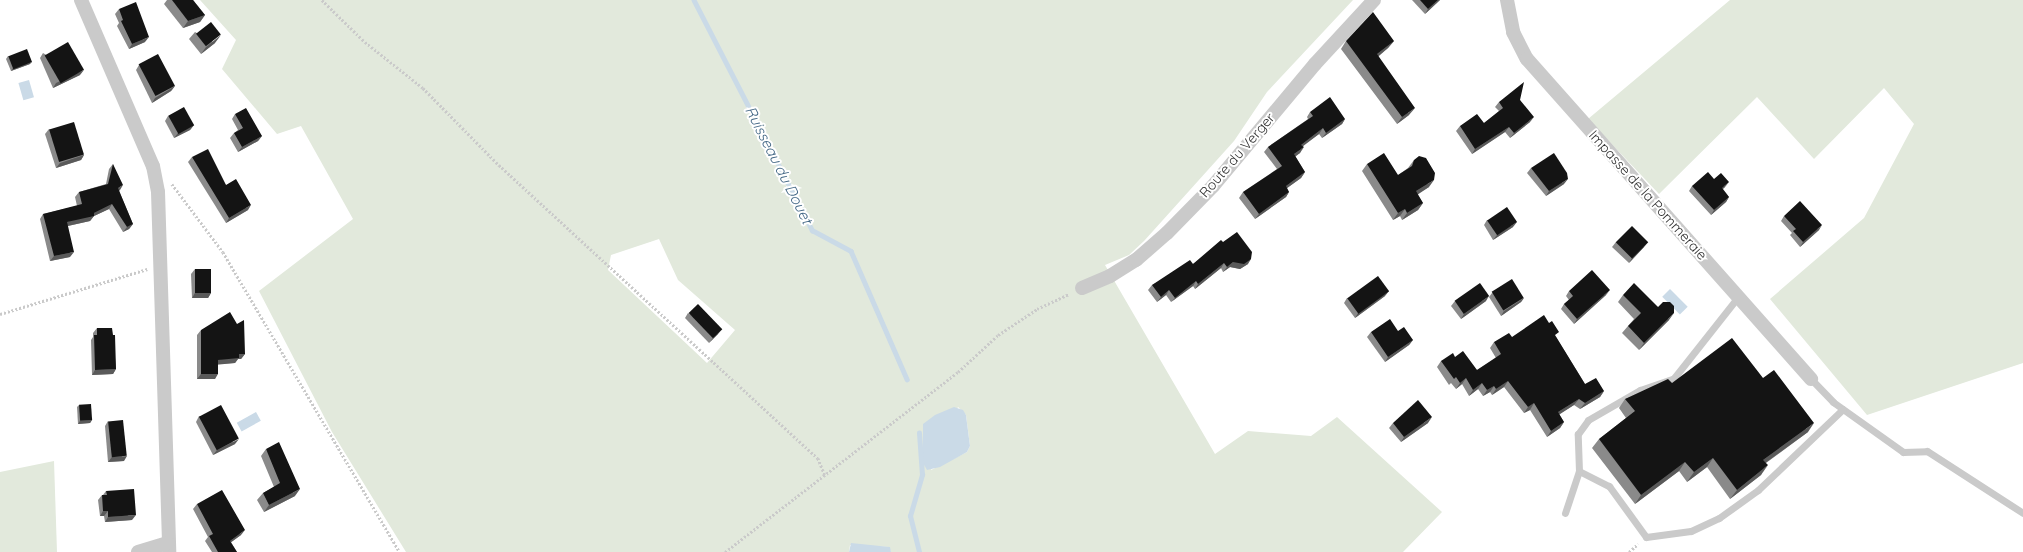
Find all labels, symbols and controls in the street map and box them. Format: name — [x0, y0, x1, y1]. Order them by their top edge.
water label: Ruisseau du Douet — [742, 103, 816, 227]
street label: Route du Verger — [1196, 109, 1278, 201]
street label: Impasse de la Pommeraie — [1585, 127, 1711, 263]

